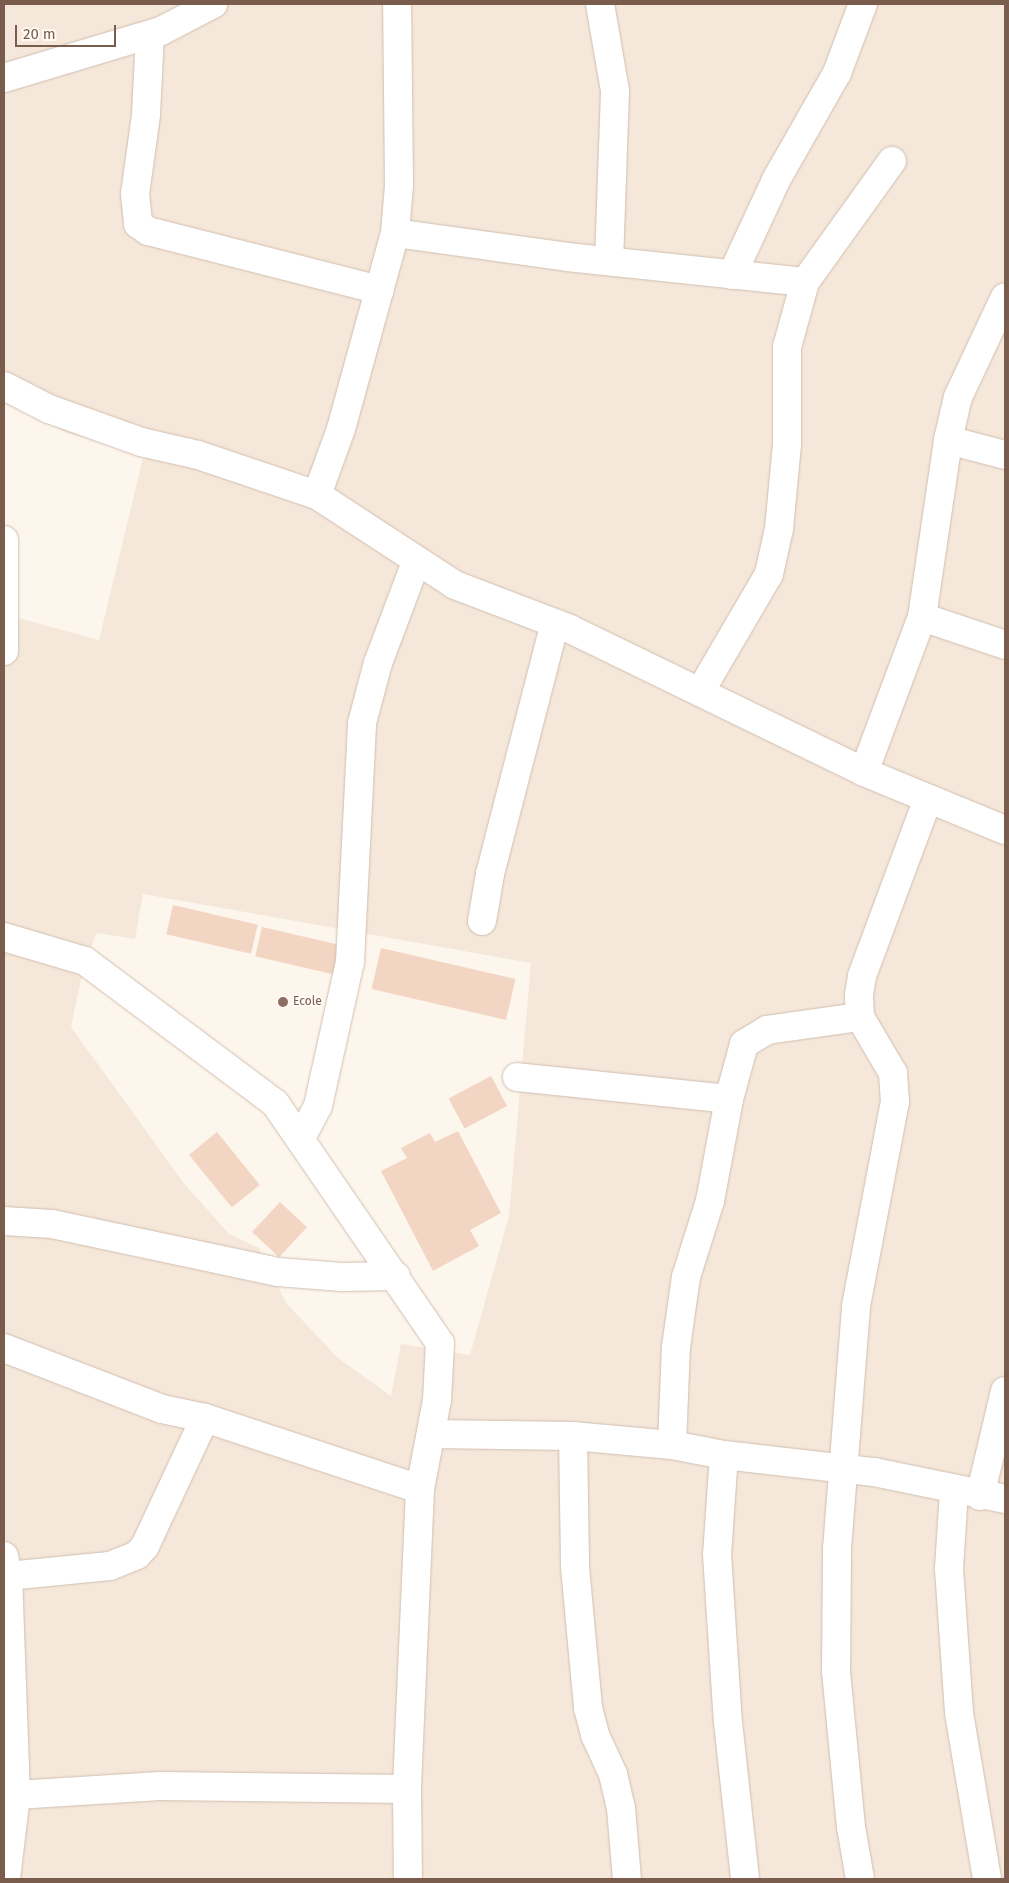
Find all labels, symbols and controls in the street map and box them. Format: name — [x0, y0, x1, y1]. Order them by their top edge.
scale bar — [18, 15, 119, 47]
text: 20 m — [23, 25, 56, 43]
place label: Ecole — [293, 995, 322, 1009]
marker: Ecole — [277, 996, 289, 1008]

